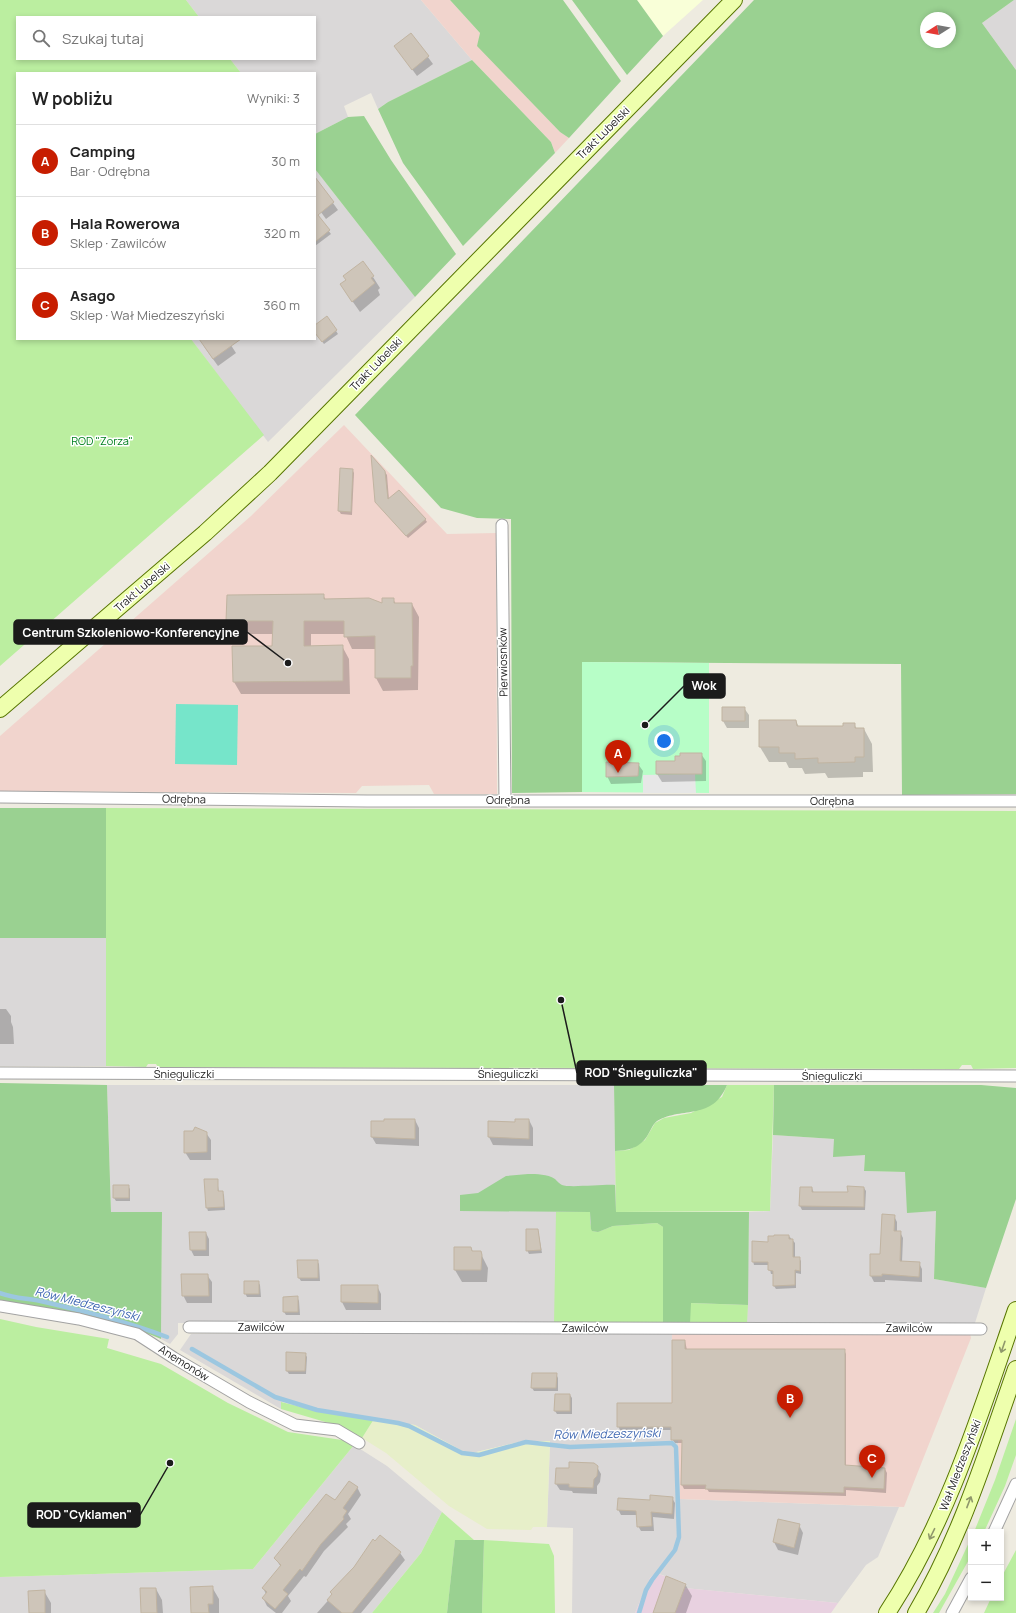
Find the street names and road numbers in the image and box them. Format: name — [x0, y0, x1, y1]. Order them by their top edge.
street label: Trakt Lubelski — [573, 103, 632, 162]
street label: Trakt Lubelski — [346, 333, 405, 394]
street label: Trakt Lubelski — [111, 558, 173, 615]
street label: Pierwiosnków — [494, 627, 511, 697]
street label: Odrębna — [162, 791, 206, 806]
street label: Odrębna — [486, 792, 530, 807]
street label: Odrębna — [810, 793, 854, 808]
street label: Śnieguliczki — [154, 1066, 214, 1081]
street label: Śnieguliczki — [478, 1066, 538, 1081]
street label: Śnieguliczki — [802, 1068, 862, 1083]
street label: Zawilców — [238, 1319, 285, 1334]
street label: Zawilców — [562, 1320, 609, 1335]
street label: Zawilców — [886, 1320, 933, 1335]
street label: Anemonów — [156, 1341, 213, 1384]
street label: Wał Miedzeszyński — [935, 1417, 984, 1512]

